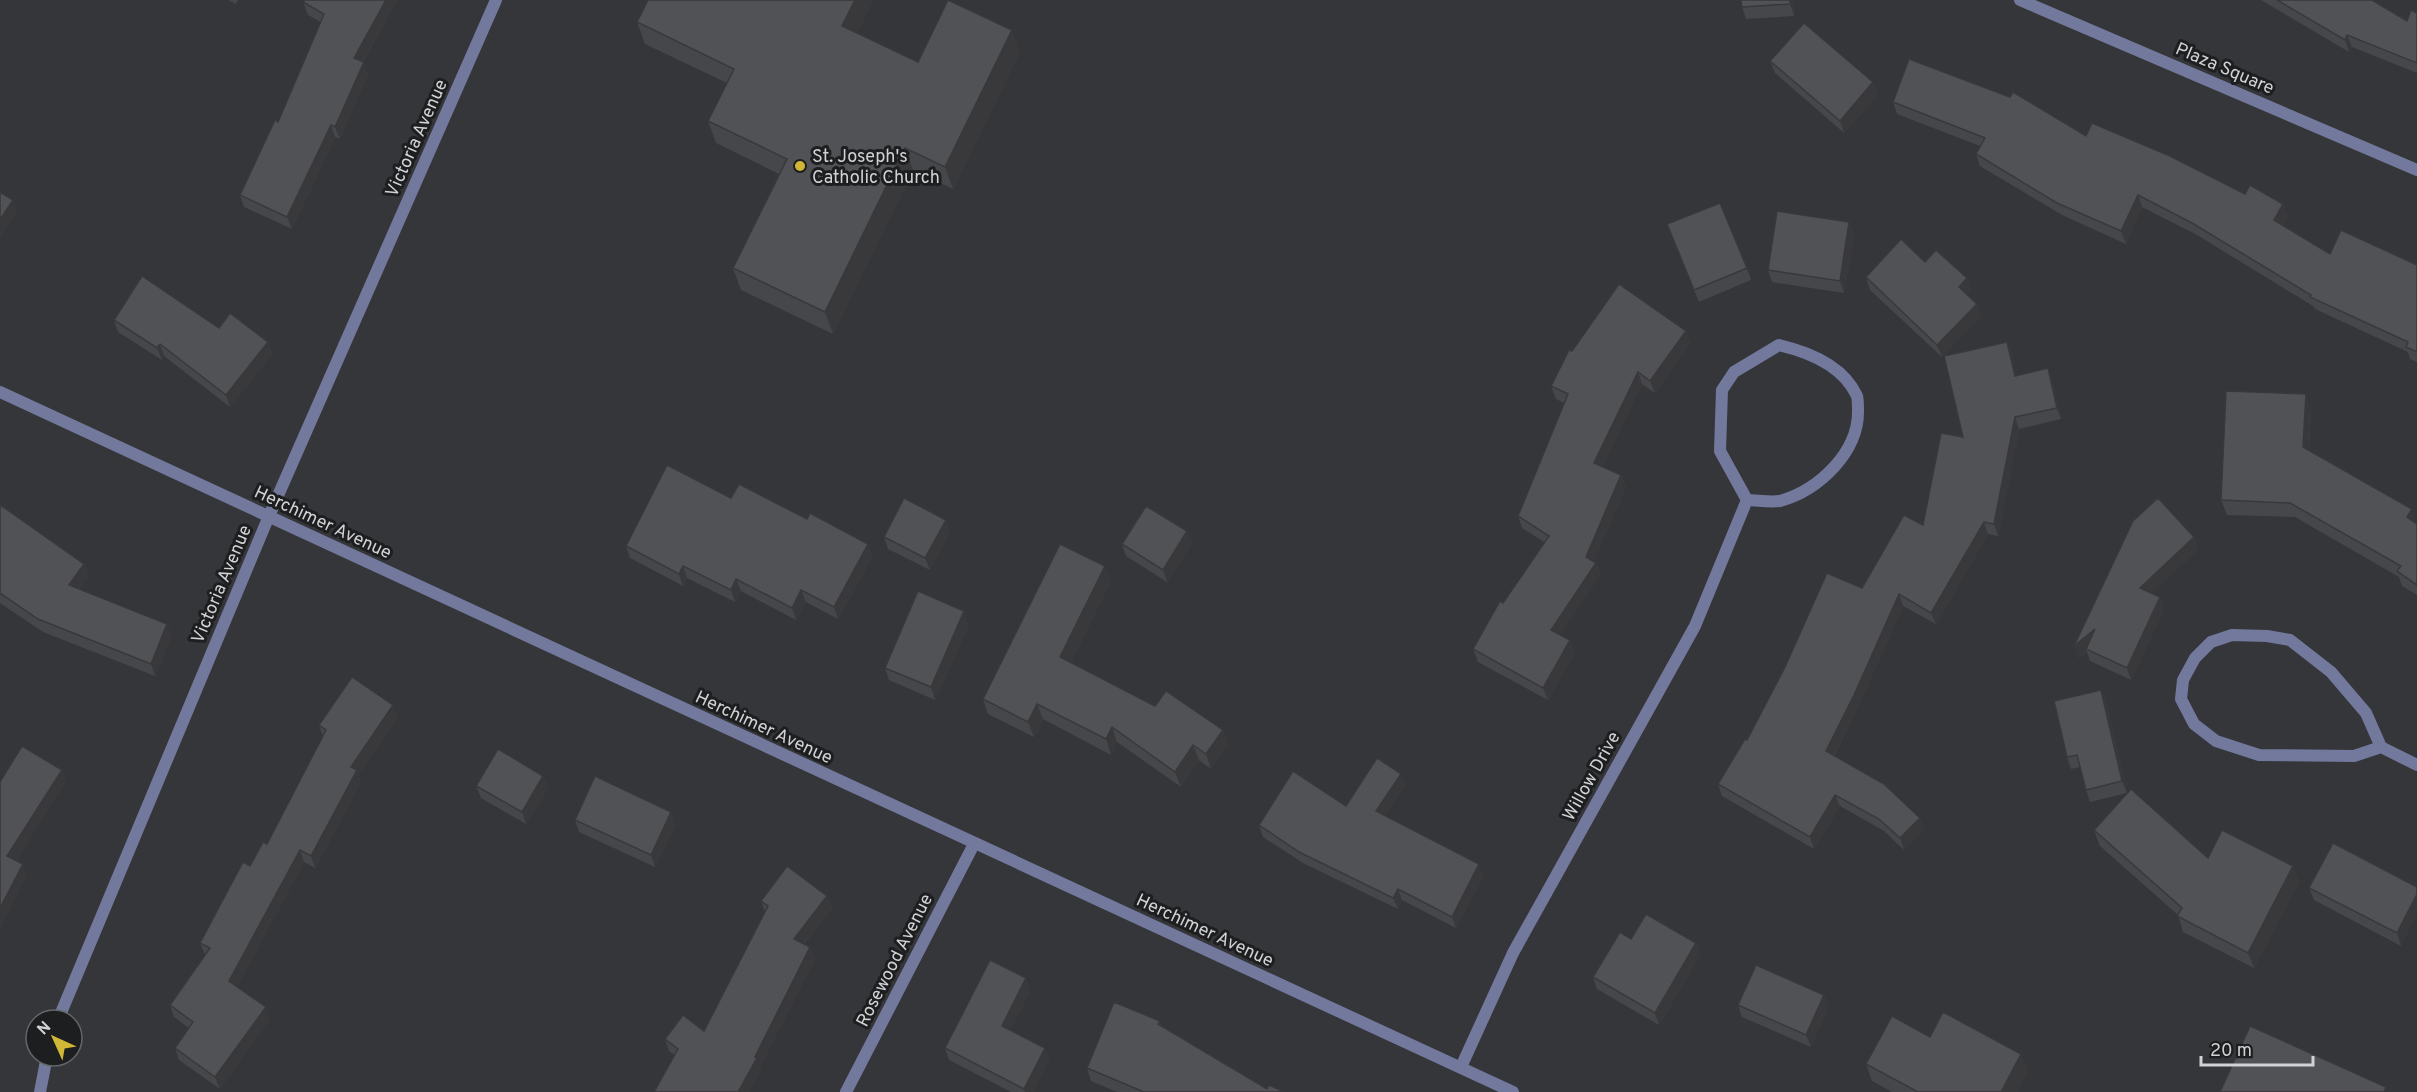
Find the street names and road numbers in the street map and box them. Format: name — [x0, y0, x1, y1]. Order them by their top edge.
street label: Plaza Square — [2172, 38, 2277, 101]
street label: Victoria Avenue — [381, 76, 454, 201]
street label: Herchimer Avenue — [250, 481, 395, 565]
street label: Victoria Avenue — [187, 522, 258, 647]
street label: Herchimer Avenue — [691, 686, 836, 770]
street label: Willow Drive — [1558, 728, 1626, 825]
street label: Herchimer Avenue — [1132, 889, 1277, 973]
street label: Rosewood Avenue — [852, 890, 939, 1031]

